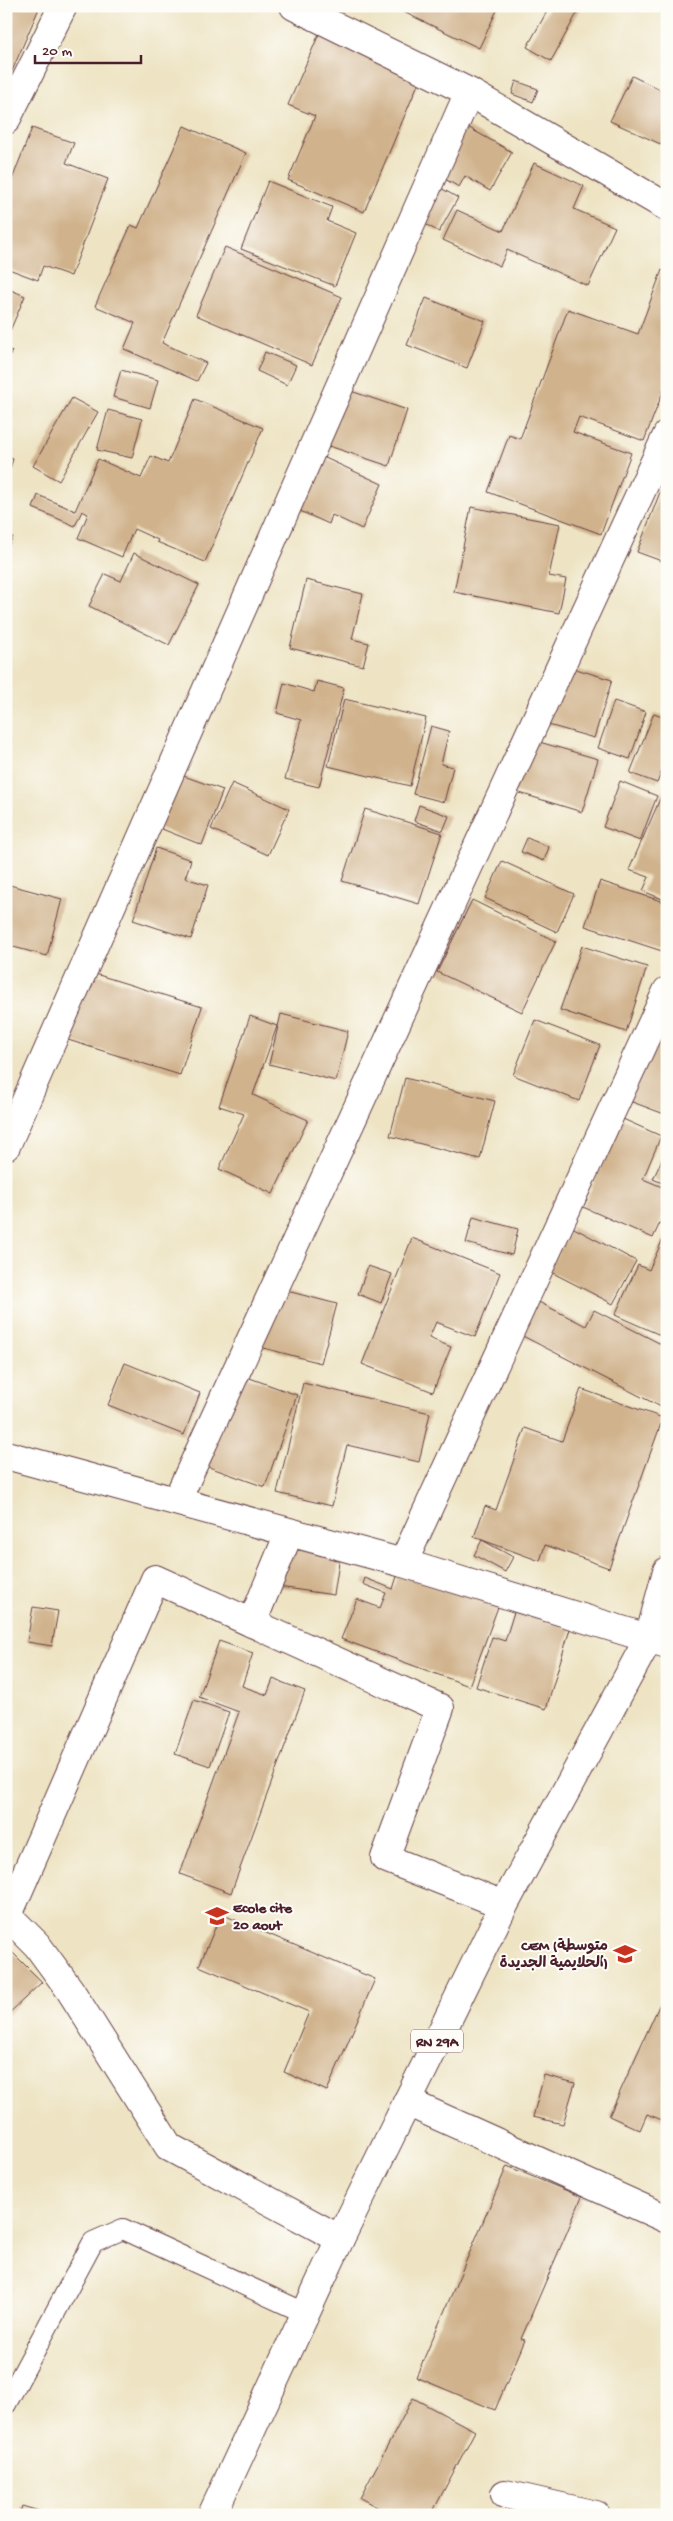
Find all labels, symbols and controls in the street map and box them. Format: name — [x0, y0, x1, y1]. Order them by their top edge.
scale bar — [35, 32, 141, 64]
text: 20 m — [42, 43, 72, 61]
place label: Ecole cite 20 aout — [233, 1900, 293, 1935]
school or university icon: Ecole cite 20 aout — [204, 1903, 230, 1929]
place label: CEM (متوسطة الحلايمية الجديدة) — [499, 1937, 608, 1973]
school or university icon: CEM (متوسطة الحلايمية الجديدة) — [612, 1941, 638, 1967]
road number: RN 29A — [411, 2030, 463, 2052]

